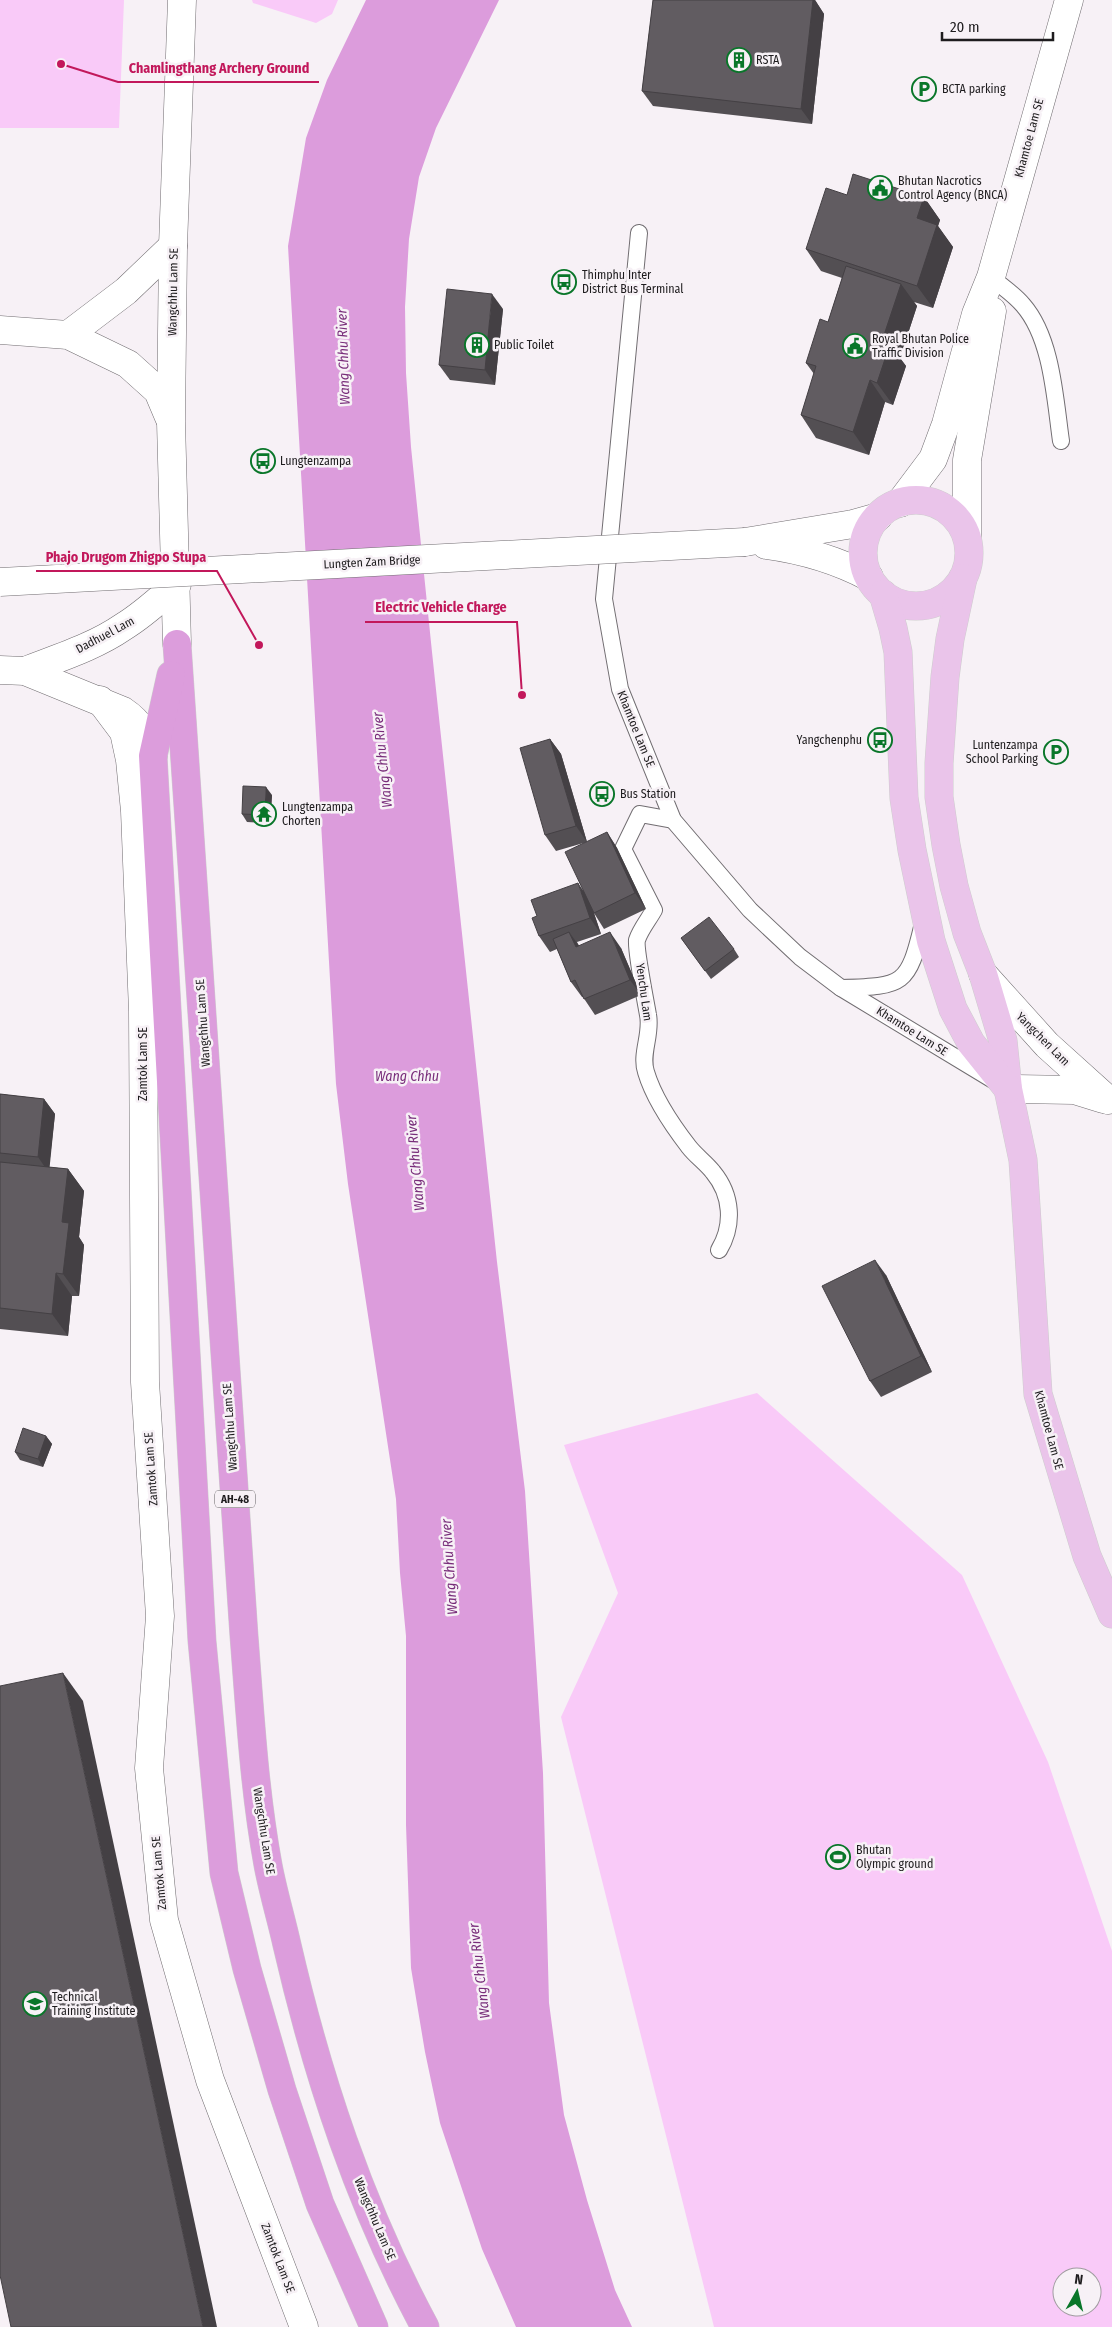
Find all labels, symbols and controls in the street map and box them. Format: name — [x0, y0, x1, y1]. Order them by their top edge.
scale bar — [942, 10, 1053, 42]
text: 20 m — [950, 18, 980, 36]
building icon: RSTA — [726, 47, 752, 73]
callout: Chamlingthang Archery Ground — [118, 53, 319, 82]
place label: RSTA — [756, 53, 780, 67]
text: Chamlingthang Archery Ground — [129, 60, 309, 77]
parking icon: BCTA parking — [911, 76, 937, 102]
place label: BCTA parking — [942, 82, 1006, 96]
street label: Khamtoe Lam SE — [1012, 97, 1046, 179]
place label: Bhutan Nacrotics Control Agency (BNCA) — [898, 174, 1008, 202]
public building icon: Bhutan Nacrotics Control Agency (BNCA) — [867, 175, 893, 201]
street label: Wangchhu Lam SE — [165, 248, 181, 336]
place label: Thimphu Inter District Bus Terminal — [582, 268, 683, 296]
bus stop icon: Thimphu Inter District Bus Terminal — [551, 269, 577, 295]
water label: Wang Chhu River — [333, 307, 354, 405]
building icon: Public Toilet — [464, 332, 490, 358]
place label: Royal Bhutan Police Traffic Division — [872, 332, 969, 360]
public building icon: Royal Bhutan Police Traffic Division — [842, 333, 868, 359]
place label: Public Toilet — [494, 338, 554, 352]
bus stop icon: Lungtenzampa — [250, 448, 276, 474]
place label: Lungtenzampa — [280, 454, 351, 468]
callout: Phajo Drugom Zhigpo Stupa — [36, 542, 217, 571]
text: Phajo Drugom Zhigpo Stupa — [46, 549, 206, 566]
street label: Lungten Zam Bridge — [323, 552, 421, 572]
callout: Electric Vehicle Charge — [365, 593, 517, 622]
text: Electric Vehicle Charge — [375, 599, 507, 616]
street label: Dadhuel Lam — [73, 614, 137, 656]
street label: Khamtoe Lam SE — [614, 689, 658, 770]
water label: Wang Chhu River — [369, 710, 396, 809]
bus stop icon: Yangchenphu — [867, 727, 893, 753]
place label: Yangchenphu — [797, 733, 862, 747]
place label: Luntenzampa School Parking — [966, 738, 1038, 766]
parking icon: Luntenzampa School Parking — [1043, 739, 1069, 765]
bus stop icon: Bus Station — [589, 781, 615, 807]
place label: Bus Station — [620, 787, 676, 801]
place label: Lungtenzampa Chorten — [282, 800, 353, 828]
temple icon: Lungtenzampa Chorten — [251, 801, 277, 827]
street label: Yenchu Lam — [633, 962, 655, 1022]
street label: Wangchhu Lam SE — [193, 978, 213, 1067]
street label: Khamtoe Lam SE — [874, 1004, 951, 1059]
street label: Yangchen Lam — [1013, 1009, 1073, 1069]
street label: Zamtok Lam SE — [136, 1027, 150, 1101]
water label: Wang Chhu — [375, 1068, 439, 1085]
water label: Wang Chhu River — [403, 1113, 428, 1212]
street label: Wangchhu Lam SE — [220, 1382, 240, 1471]
street label: Khamtoe Lam SE — [1032, 1389, 1066, 1471]
street label: Zamtok Lam SE — [141, 1431, 161, 1506]
road number: AH-48 — [215, 1490, 255, 1508]
water label: Wang Chhu River — [438, 1517, 461, 1616]
street label: Wangchhu Lam SE — [250, 1786, 278, 1876]
street label: Zamtok Lam SE — [149, 1835, 169, 1910]
place label: Bhutan Olympic ground — [856, 1843, 933, 1871]
sports icon: Bhutan Olympic ground — [825, 1844, 851, 1870]
water label: Wang Chhu River — [465, 1921, 494, 2020]
place label: Technical Training Institute — [52, 1990, 136, 2018]
school or university icon: Technical Training Institute — [22, 1991, 48, 2017]
street label: Wangchhu Lam SE — [351, 2176, 399, 2263]
street label: Zamtok Lam SE — [258, 2221, 298, 2295]
north arrow — [1052, 2267, 1102, 2317]
text: N — [1073, 2271, 1084, 2289]

